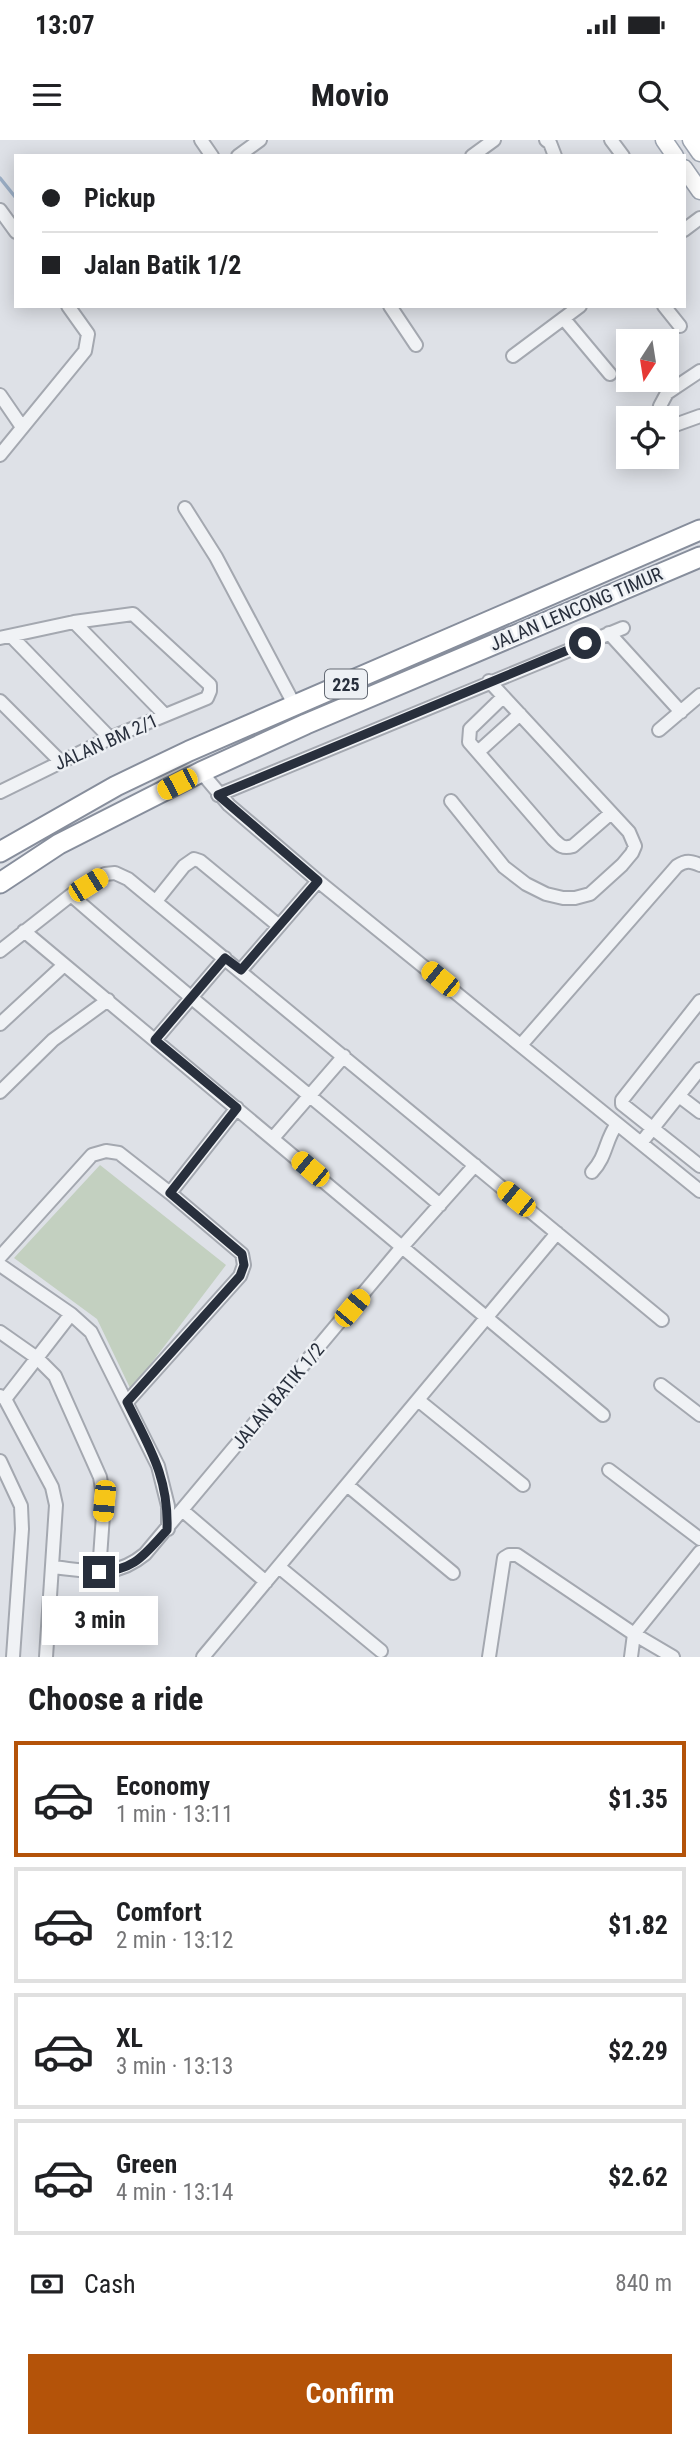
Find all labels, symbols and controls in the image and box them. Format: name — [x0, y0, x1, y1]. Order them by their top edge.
text: 13:07 — [35, 10, 95, 40]
icon: menu — [28, 76, 66, 114]
text: Movio — [311, 76, 389, 114]
icon: search — [634, 76, 672, 114]
text: Pickup — [84, 183, 155, 213]
text: Jalan Batik 1/2 — [84, 250, 241, 280]
north arrow — [616, 329, 679, 392]
map controls — [616, 329, 679, 469]
button: locate — [616, 406, 679, 469]
street label: JALAN LENCONG TIMUR — [486, 562, 666, 656]
route start — [569, 627, 601, 659]
road number: 225 — [325, 670, 367, 698]
street label: JALAN BM 2/1 — [51, 709, 161, 775]
car — [154, 765, 201, 803]
car — [65, 865, 112, 905]
car — [418, 958, 463, 1000]
car — [288, 1147, 333, 1191]
car — [494, 1178, 539, 1220]
car — [331, 1285, 374, 1331]
street label: JALAN BATIK 1/2 — [227, 1338, 329, 1454]
car — [92, 1479, 117, 1523]
route end — [83, 1556, 115, 1588]
callout: 3 min — [41, 1596, 157, 1646]
text: 3 min — [74, 1607, 126, 1634]
text: Choose a ride — [28, 1680, 203, 1718]
icon: car — [32, 1768, 95, 1831]
text: Economy — [116, 1771, 210, 1801]
text: $1.35 — [608, 1784, 668, 1814]
text: 1 min · 13:11 — [116, 1801, 233, 1828]
icon: car — [32, 1894, 95, 1957]
text: Comfort — [116, 1897, 202, 1927]
text: $1.82 — [608, 1910, 668, 1940]
text: 2 min · 13:12 — [116, 1927, 233, 1954]
icon: car — [32, 2020, 95, 2083]
text: XL — [116, 2023, 143, 2053]
text: $2.29 — [608, 2036, 668, 2066]
text: 3 min · 13:13 — [116, 2053, 233, 2080]
icon: car — [32, 2146, 95, 2209]
text: Green — [116, 2149, 177, 2179]
text: $2.62 — [608, 2162, 668, 2192]
text: 4 min · 13:14 — [116, 2179, 233, 2206]
icon: cash — [28, 2265, 66, 2303]
text: Cash — [84, 2269, 136, 2299]
text: 840 m — [615, 2270, 672, 2297]
button: Confirm — [28, 2354, 672, 2434]

